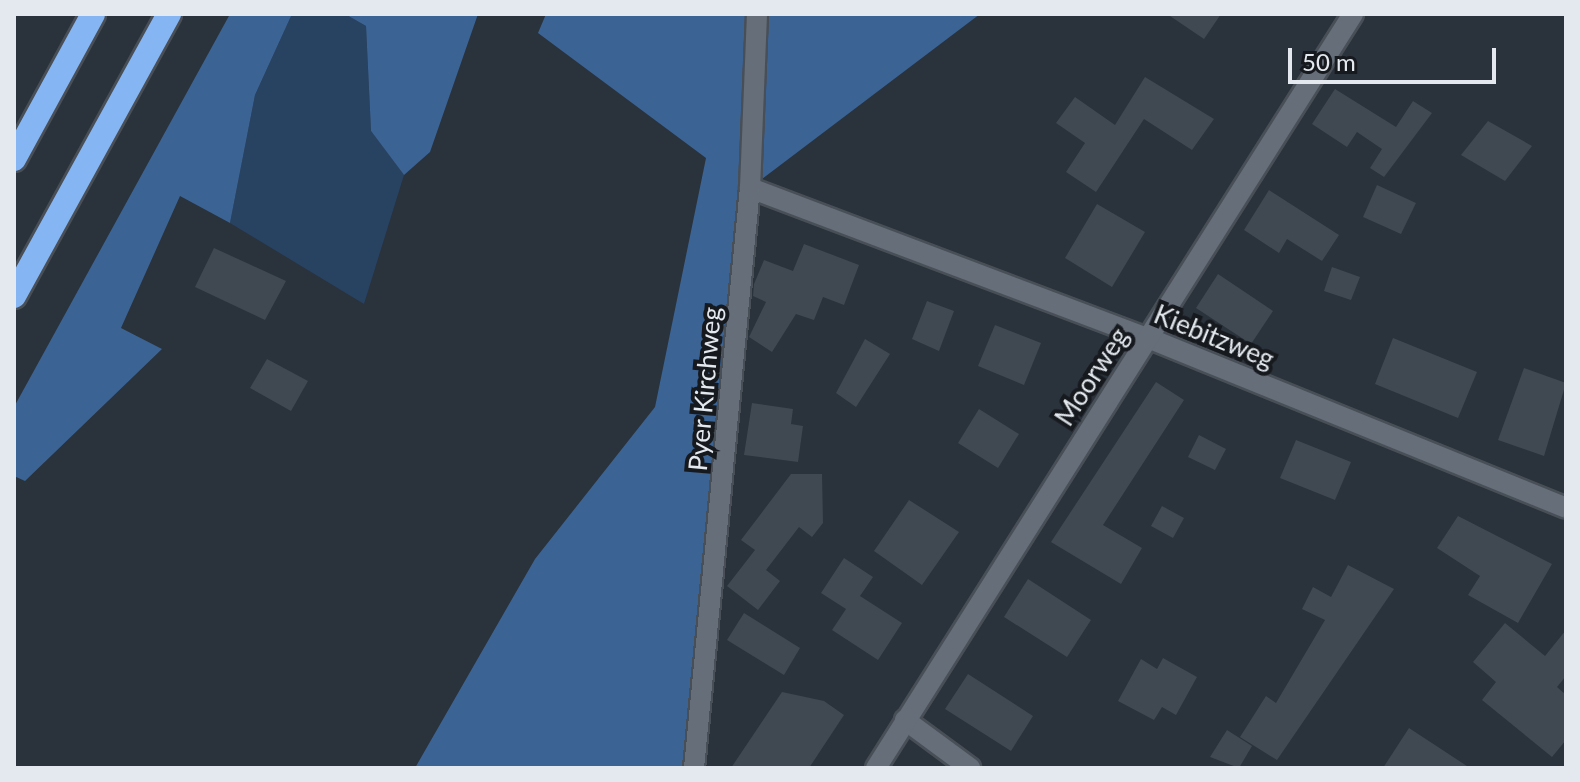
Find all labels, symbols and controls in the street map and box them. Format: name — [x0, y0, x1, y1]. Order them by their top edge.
scale bar — [1292, 32, 1500, 82]
text: 50 m — [1302, 47, 1356, 76]
street label: Kiebitzweg — [1149, 299, 1279, 375]
street label: Pyer Kirchweg — [682, 305, 728, 473]
street label: Moorweg — [1049, 322, 1135, 432]

